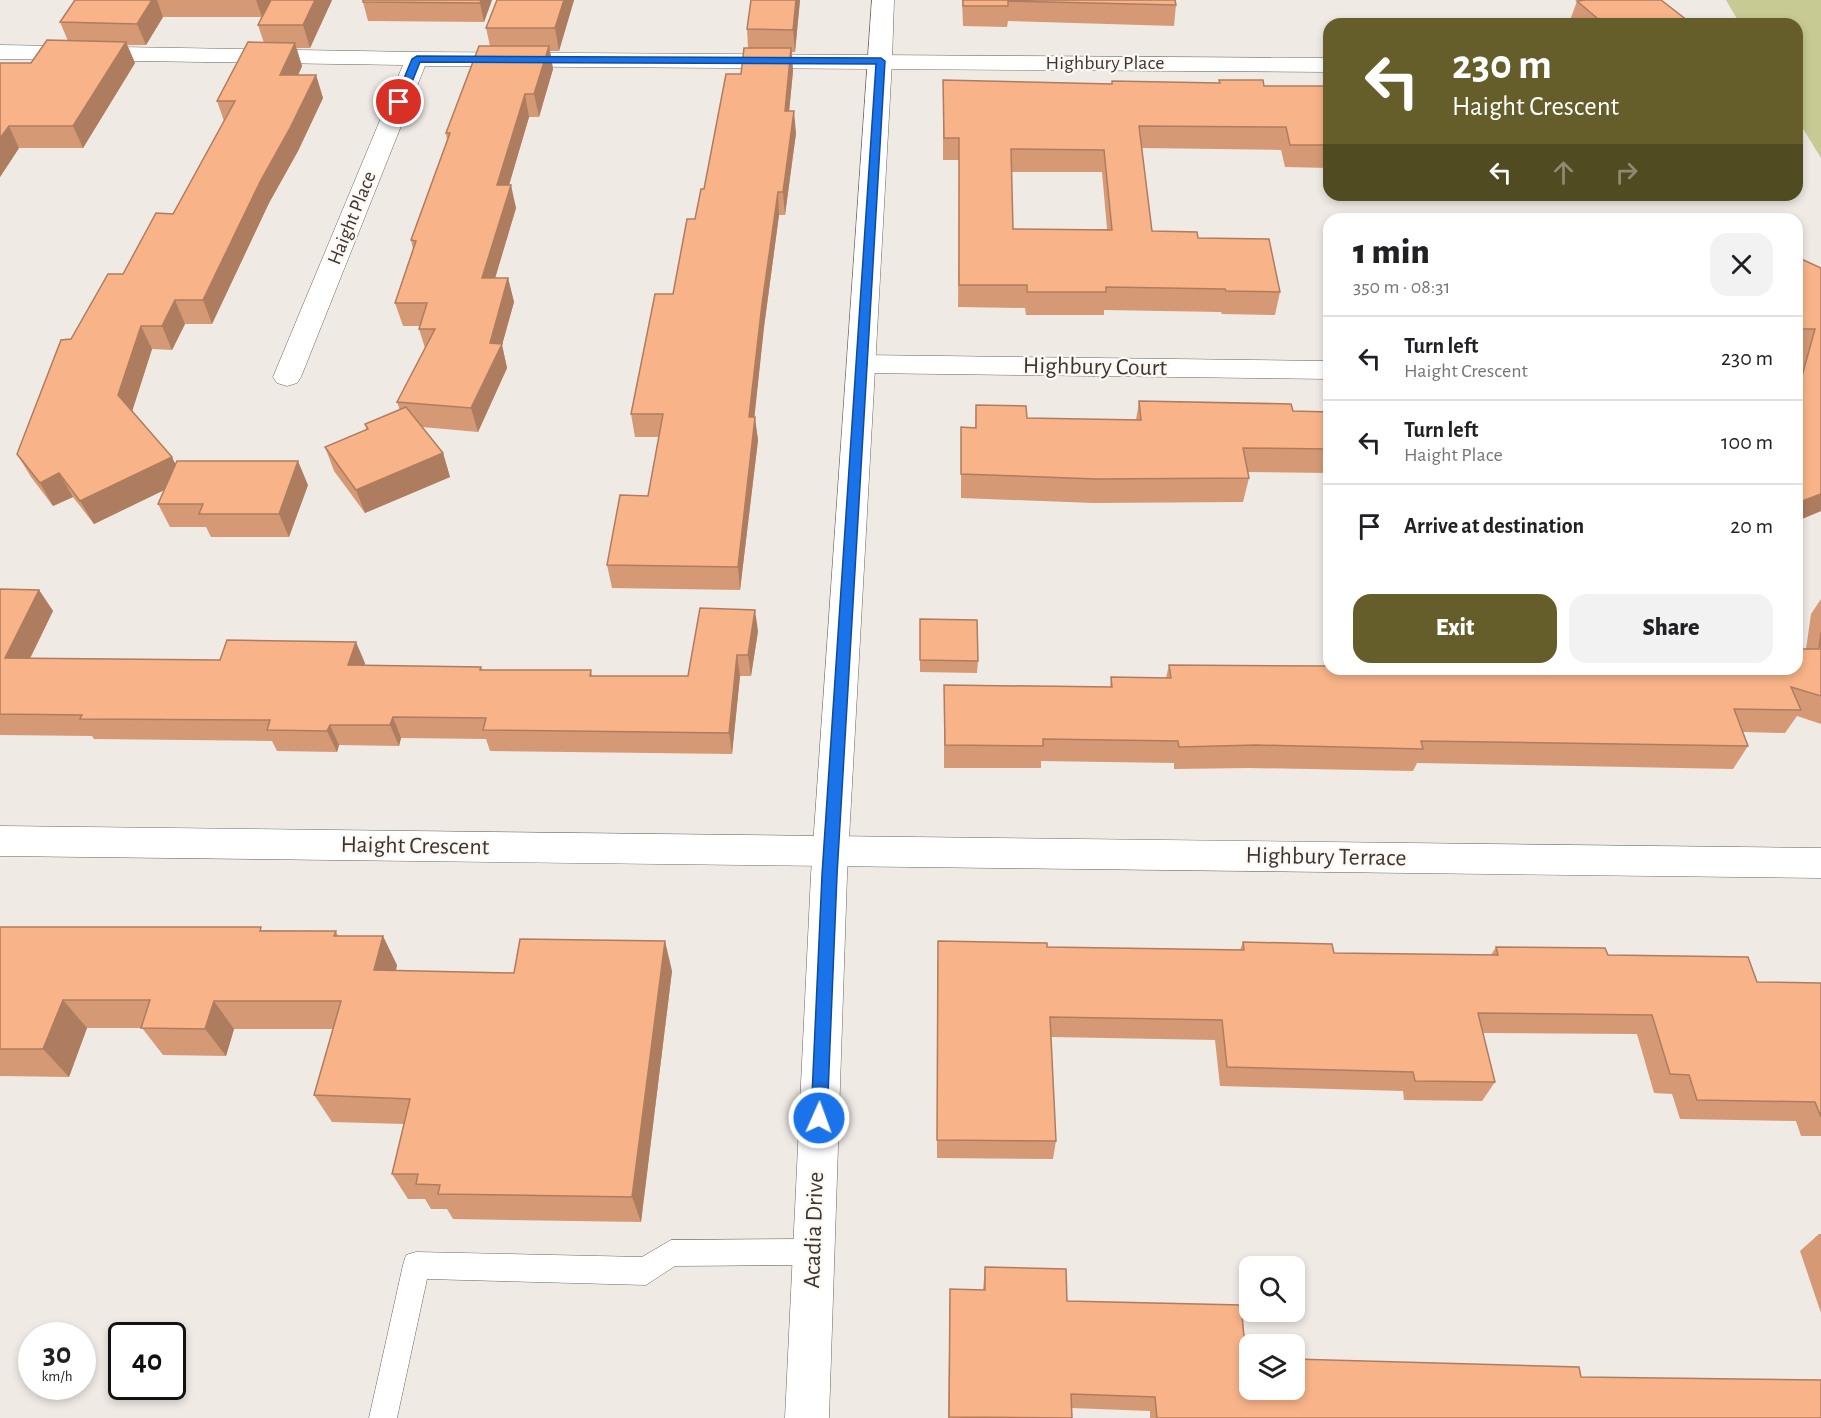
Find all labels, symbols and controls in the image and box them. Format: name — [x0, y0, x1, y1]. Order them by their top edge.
icon: left — [1353, 42, 1431, 120]
text: 230 m — [1452, 44, 1552, 86]
street label: Highbury Place — [1046, 53, 1164, 73]
pin — [373, 76, 424, 127]
icon: arrive — [382, 85, 415, 118]
text: Haight Crescent — [1452, 93, 1619, 120]
icon: left — [1484, 156, 1517, 189]
icon: ahead — [1547, 156, 1580, 189]
icon: right — [1610, 156, 1643, 189]
street label: Haight Place — [324, 169, 380, 267]
button: close — [1710, 233, 1773, 296]
text: 1 min — [1353, 234, 1430, 270]
text: 350 m · 08:31 — [1353, 277, 1450, 297]
text: Turn left — [1404, 335, 1478, 357]
icon: left — [1353, 342, 1386, 375]
text: 230 m — [1721, 347, 1773, 369]
street label: Highbury Court — [1023, 354, 1168, 380]
text: Haight Crescent — [1404, 361, 1528, 381]
text: Turn left — [1404, 419, 1478, 441]
icon: left — [1353, 426, 1386, 459]
text: 100 m — [1721, 431, 1773, 453]
text: Haight Place — [1404, 445, 1503, 465]
icon: arrive — [1353, 510, 1386, 543]
text: Arrive at destination — [1404, 515, 1584, 537]
text: 20 m — [1730, 515, 1773, 537]
button: Exit — [1353, 594, 1557, 663]
button: Share — [1569, 594, 1773, 663]
street label: Haight Crescent — [340, 833, 490, 859]
street label: Highbury Terrace — [1245, 844, 1407, 870]
position arrow — [787, 1086, 851, 1150]
street label: Acadia Drive — [800, 1171, 828, 1289]
map controls — [1239, 1256, 1305, 1400]
button: search — [1239, 1256, 1305, 1322]
speed limit sign: 40 — [108, 1322, 186, 1400]
button: layers — [1239, 1334, 1305, 1400]
text: 30 — [43, 1339, 71, 1369]
text: km/h — [42, 1369, 72, 1384]

